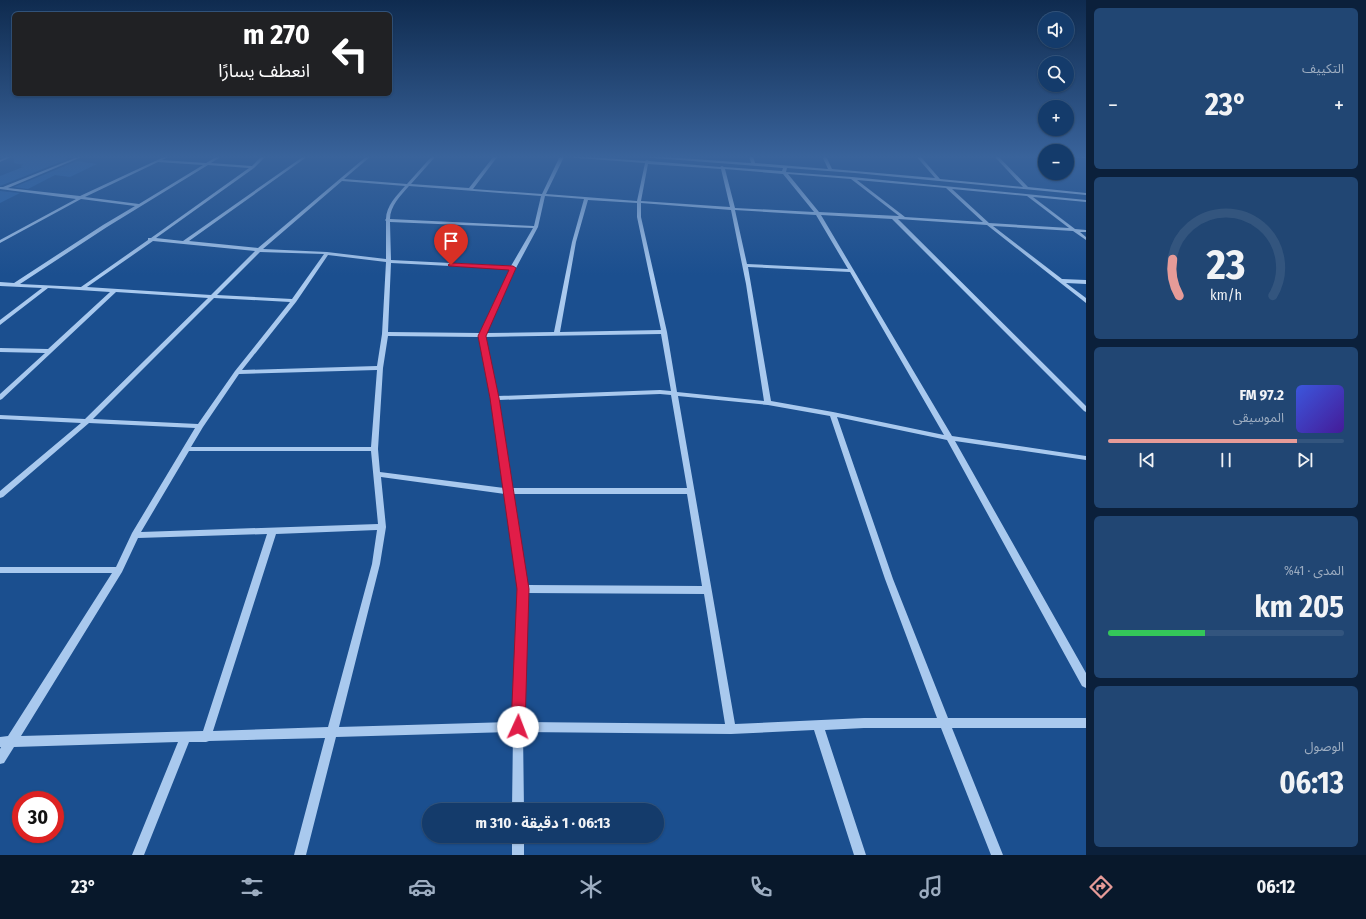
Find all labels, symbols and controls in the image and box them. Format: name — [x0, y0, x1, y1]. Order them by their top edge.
map controls — [1038, 12, 1074, 180]
button: sound — [1038, 12, 1074, 48]
text: 270 m — [243, 18, 310, 51]
icon: left — [324, 28, 376, 80]
button: search — [1038, 56, 1074, 92]
text: انعطف يسارًا — [218, 60, 310, 82]
text: التكييف — [1302, 61, 1344, 76]
text: 23° — [1205, 87, 1247, 123]
text: − — [1108, 92, 1118, 119]
text: + — [1334, 92, 1344, 119]
button: + — [1038, 100, 1074, 136]
button: − — [1038, 144, 1074, 180]
pin — [434, 224, 468, 265]
icon: arrive — [440, 230, 462, 252]
text: 23 — [1206, 240, 1245, 290]
text: km/h — [1210, 287, 1242, 304]
text: 97.2 FM — [1239, 386, 1284, 404]
text: الموسيقى — [1233, 410, 1284, 425]
icon: previous — [1136, 449, 1158, 471]
icon: pause — [1215, 449, 1237, 471]
icon: next — [1294, 449, 1316, 471]
text: المدى · 41% — [1284, 563, 1344, 578]
text: 205 km — [1255, 589, 1344, 625]
position arrow — [497, 706, 539, 748]
text: الوصول — [1304, 739, 1344, 754]
text: 06:13 — [1279, 765, 1344, 801]
speed limit sign: 30 — [12, 791, 64, 843]
text: 06:13 · 1 دقيقة · 310 m — [476, 814, 610, 832]
icon: filters — [238, 873, 266, 901]
icon: car — [408, 873, 436, 901]
icon: climate — [577, 873, 605, 901]
icon: phone — [747, 873, 775, 901]
icon: music — [917, 873, 945, 901]
icon: directions — [1087, 873, 1115, 901]
text: 23° — [71, 876, 96, 898]
text: 06:12 — [1256, 876, 1295, 898]

